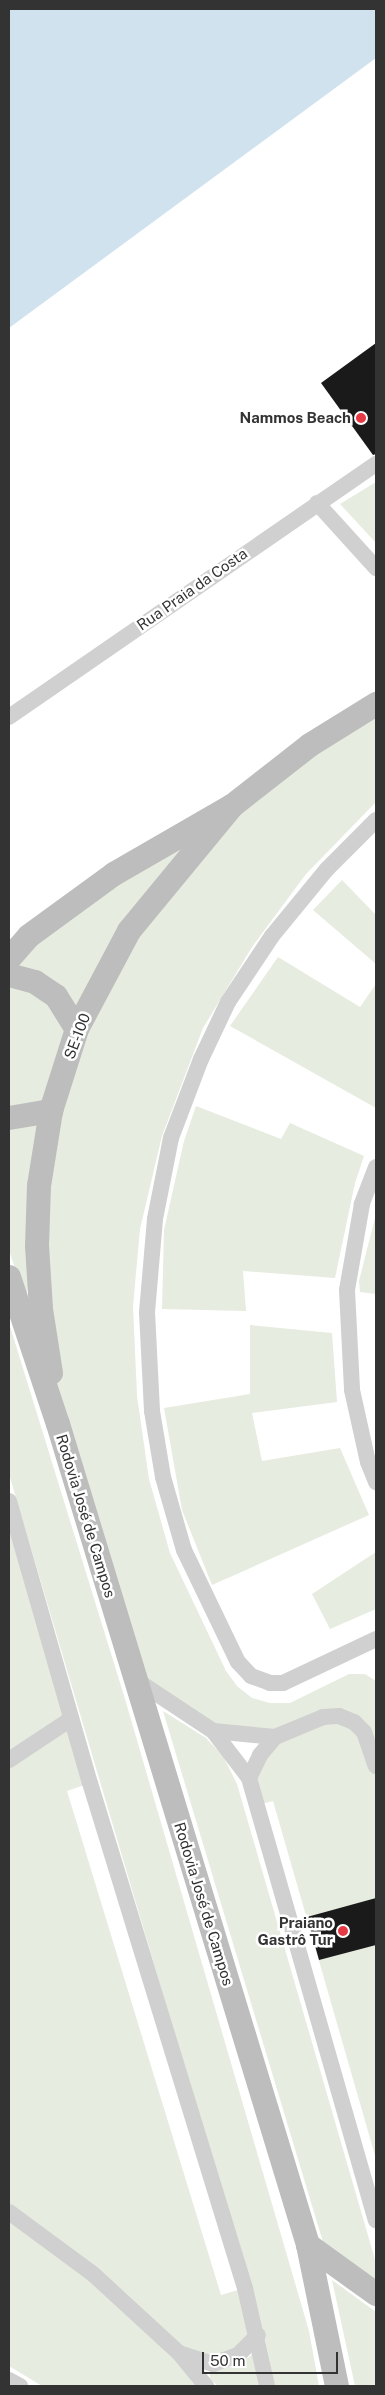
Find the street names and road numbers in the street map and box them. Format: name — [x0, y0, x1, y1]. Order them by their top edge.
street label: Rua Praia da Costa — [133, 544, 251, 634]
street label: SE-100 — [60, 1010, 94, 1062]
street label: Rodovia José de Campos — [52, 1432, 120, 1600]
street label: Rodovia José de Campos — [170, 1820, 238, 1988]

